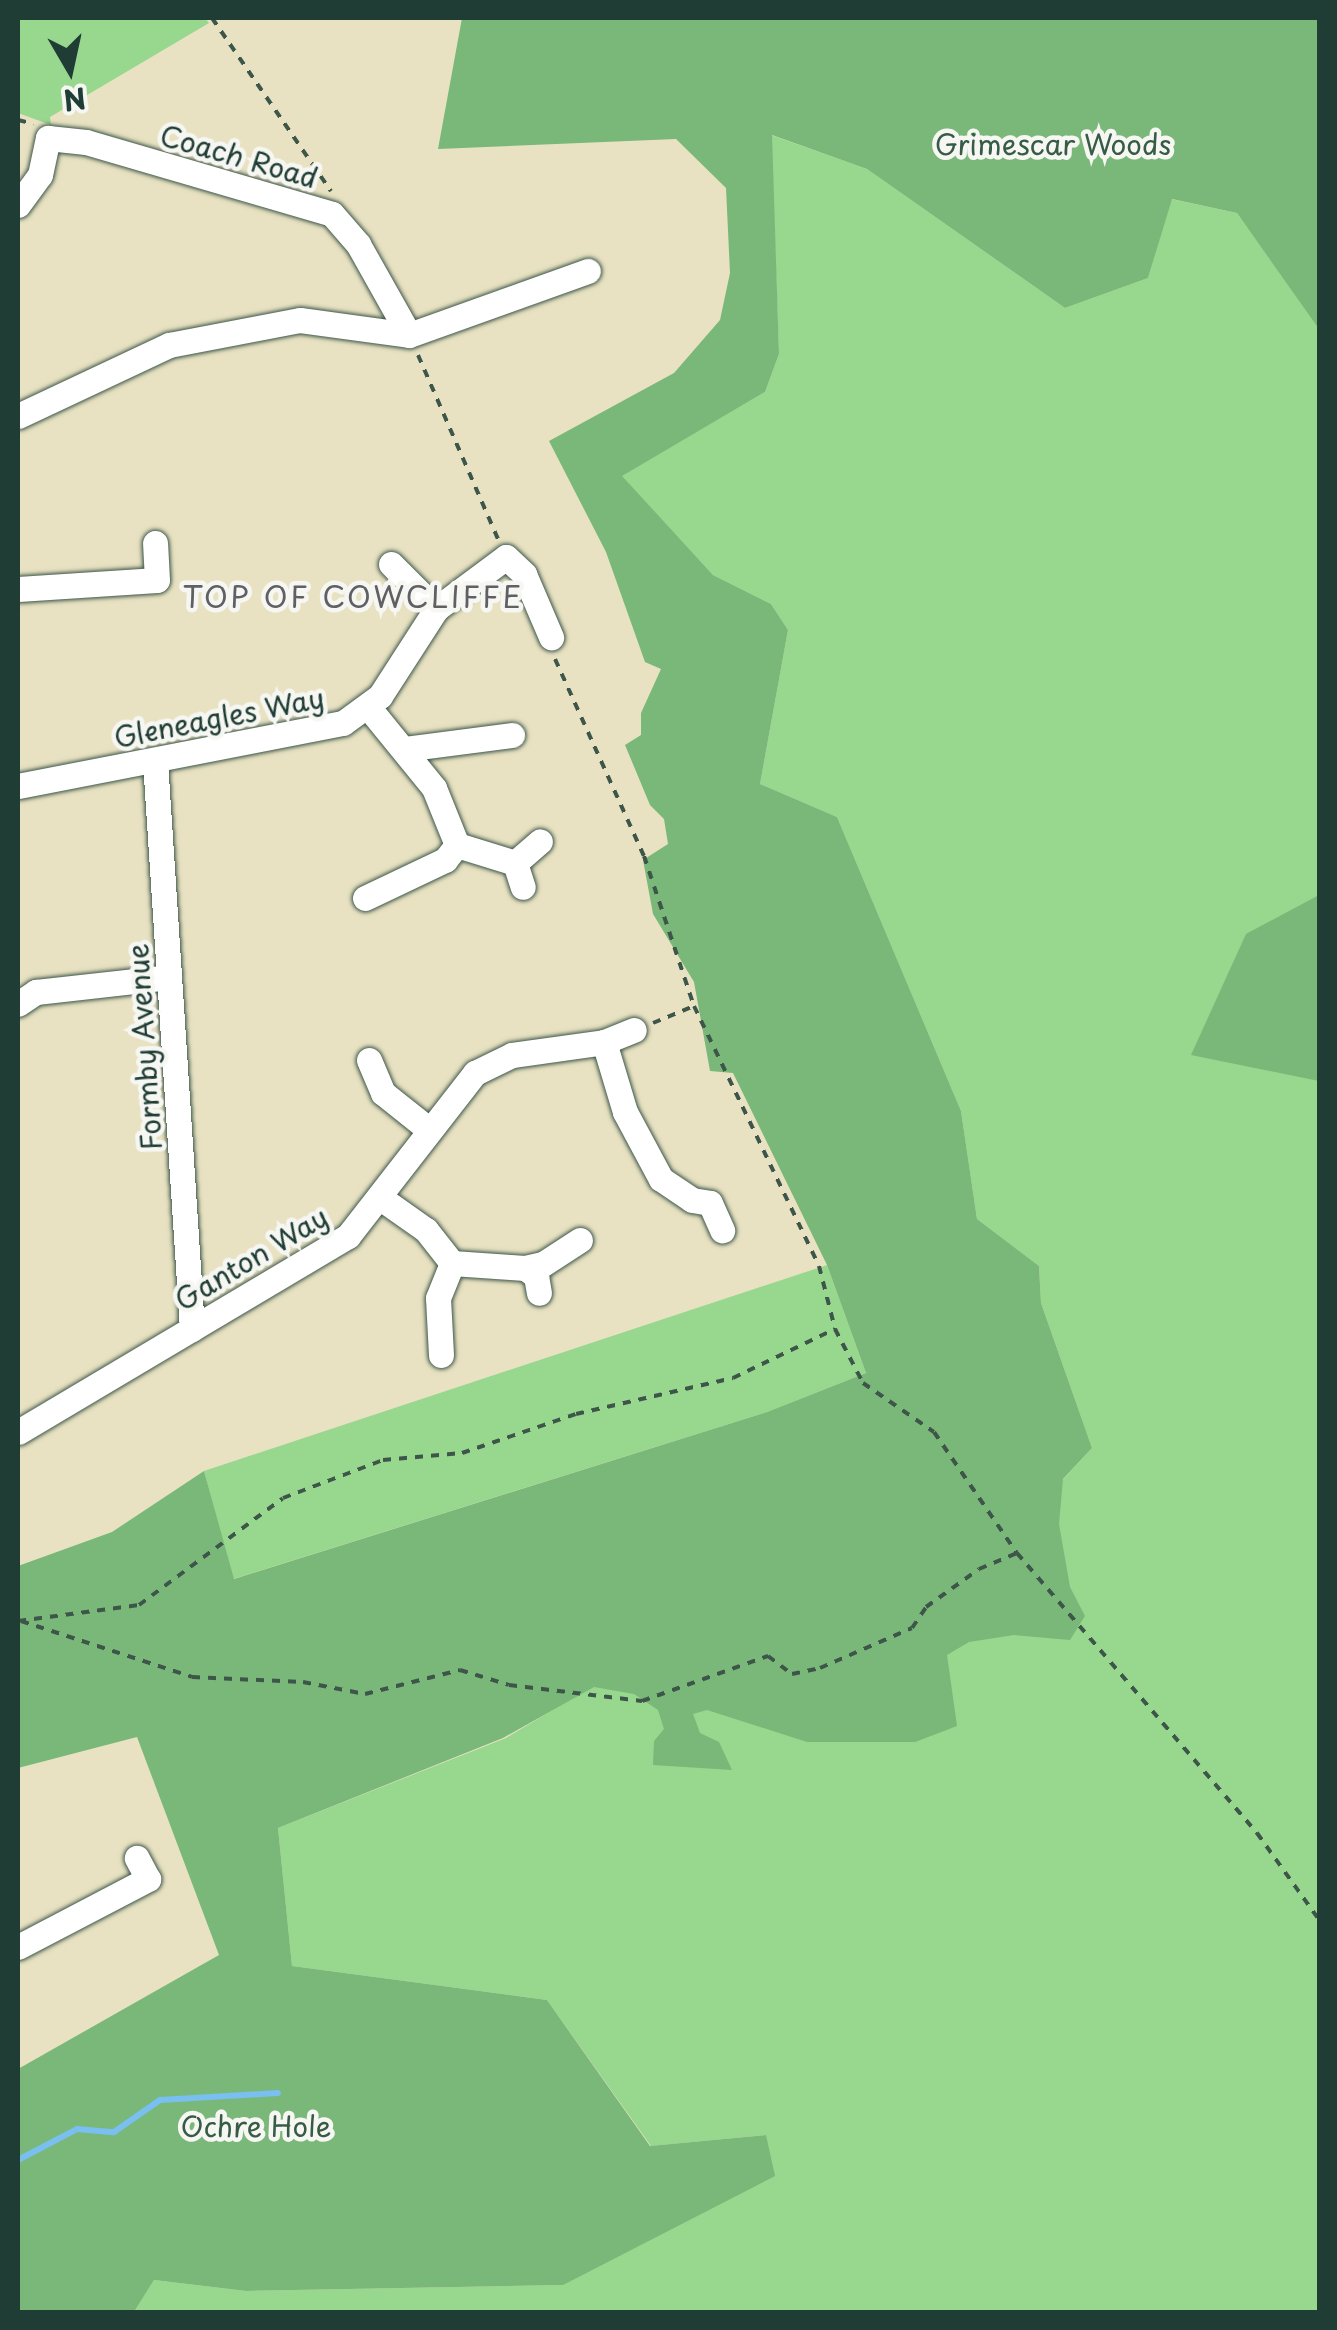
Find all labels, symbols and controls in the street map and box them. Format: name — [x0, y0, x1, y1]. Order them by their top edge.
north arrow — [20, 20, 120, 120]
text: N — [60, 77, 89, 123]
street label: Coach Road — [157, 118, 321, 194]
park label: Grimescar Woods — [935, 127, 1171, 161]
district label: TOP OF COWCLIFFE — [184, 578, 522, 614]
street label: Gleneagles Way — [111, 680, 327, 754]
street label: Formby Avenue — [120, 943, 168, 1151]
street label: Ganton Way — [169, 1199, 333, 1317]
park label: Ochre Hole — [181, 2109, 331, 2143]

